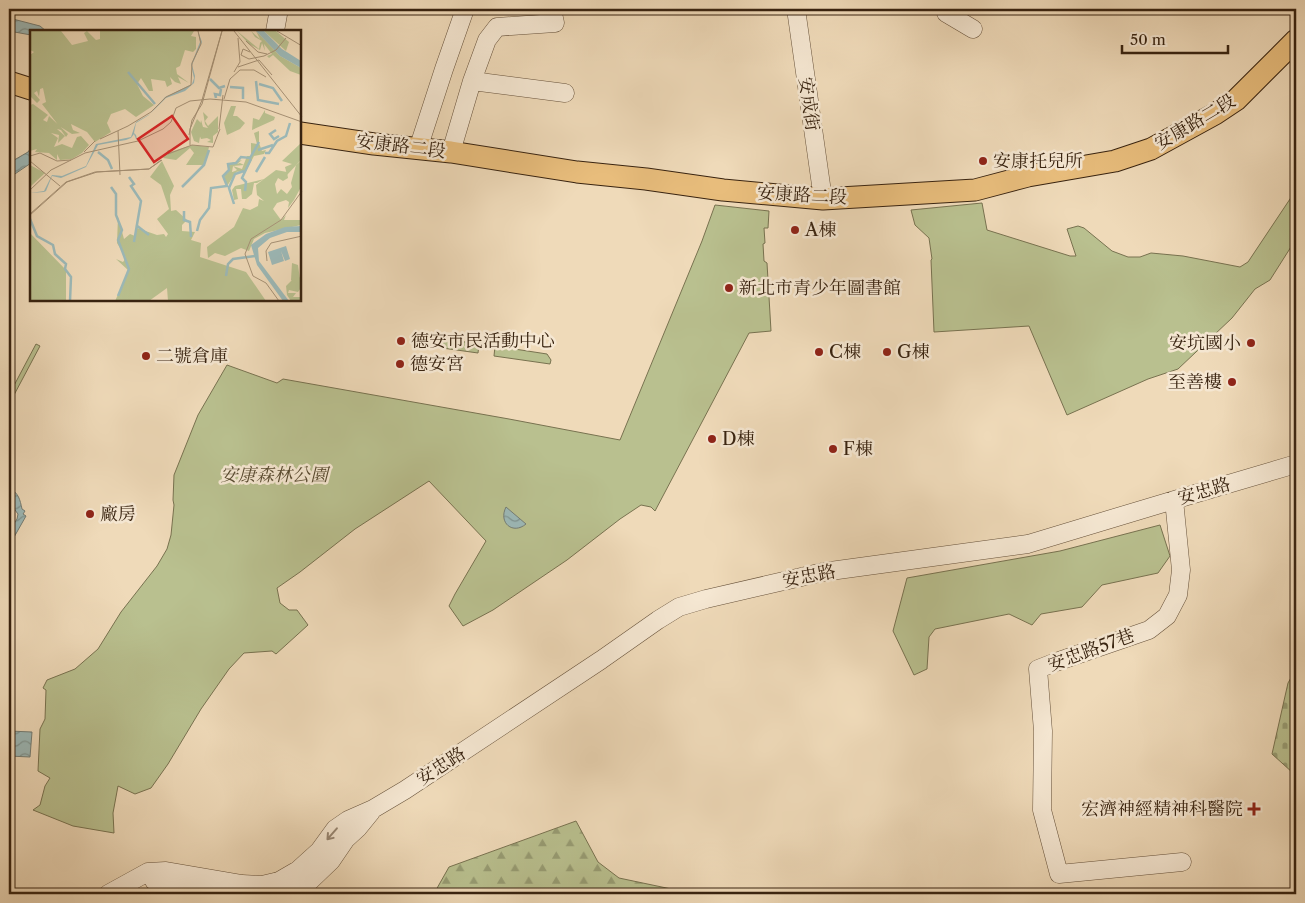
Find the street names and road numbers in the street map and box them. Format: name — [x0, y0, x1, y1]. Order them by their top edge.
street label: 安成街 — [794, 76, 824, 132]
street label: 安康路二段 — [1151, 89, 1239, 155]
street label: 安康路二段 — [355, 130, 447, 162]
street label: 安康路二段 — [756, 182, 848, 208]
street label: 安忠路 — [1175, 473, 1233, 509]
street label: 安忠路 — [780, 560, 838, 592]
street label: 安忠路57巷 — [1045, 624, 1137, 676]
street label: 安忠路 — [412, 742, 470, 790]

